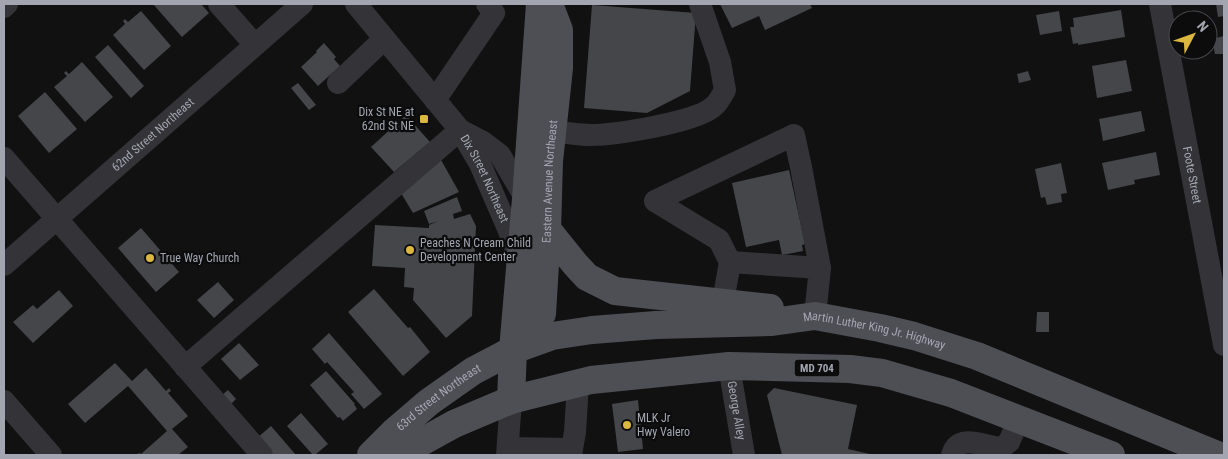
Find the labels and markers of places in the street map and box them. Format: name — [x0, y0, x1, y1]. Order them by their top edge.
place label: Dix St NE at 62nd St NE — [358, 105, 414, 133]
marker: Dix St NE at 62nd St NE — [418, 113, 430, 125]
place label: Peaches N Cream Child Development Center — [420, 236, 531, 264]
marker: Peaches N Cream Child Development Center — [404, 244, 416, 256]
place label: True Way Church — [160, 251, 239, 265]
marker: True Way Church — [144, 252, 156, 264]
place label: MLK Jr Hwy Valero — [637, 411, 690, 439]
marker: MLK Jr Hwy Valero — [621, 419, 633, 431]

